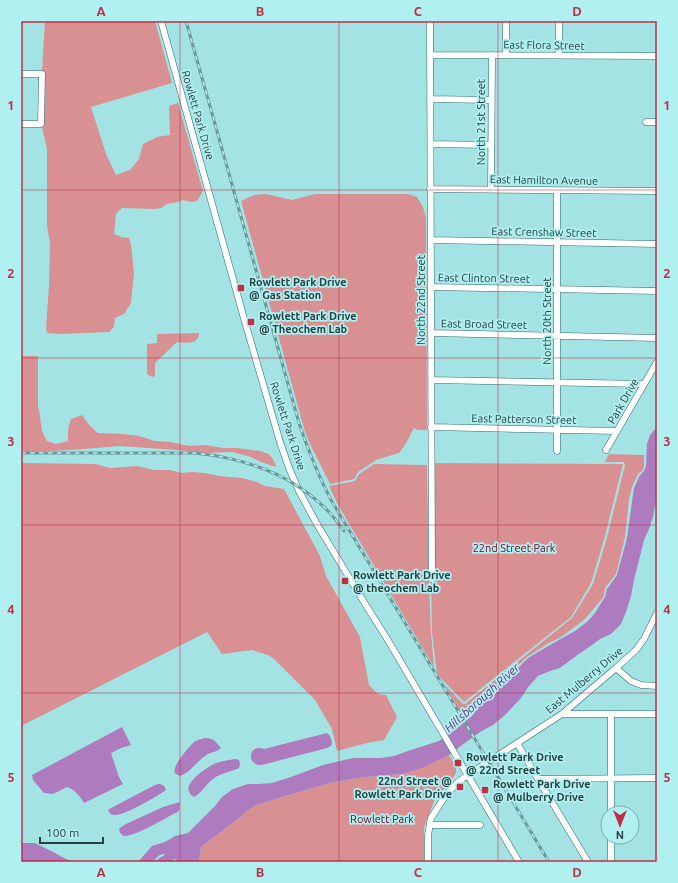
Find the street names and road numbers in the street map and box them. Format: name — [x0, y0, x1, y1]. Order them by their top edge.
street label: East Flora Street — [503, 38, 586, 52]
street label: Rowlett Park Drive — [180, 69, 216, 161]
street label: North 21st Street — [475, 78, 487, 165]
street label: East Hamilton Avenue — [490, 173, 598, 187]
street label: East Crenshaw Street — [491, 225, 597, 239]
street label: North 22nd Street — [415, 254, 427, 345]
street label: East Clinton Street — [438, 271, 531, 285]
street label: North 20th Street — [541, 276, 553, 365]
street label: East Broad Street — [441, 317, 528, 331]
street label: Park Drive — [605, 376, 641, 426]
street label: Rowlett Park Drive — [268, 380, 308, 472]
street label: East Patterson Street — [471, 412, 577, 426]
street label: East Mulberry Drive — [543, 644, 625, 716]

